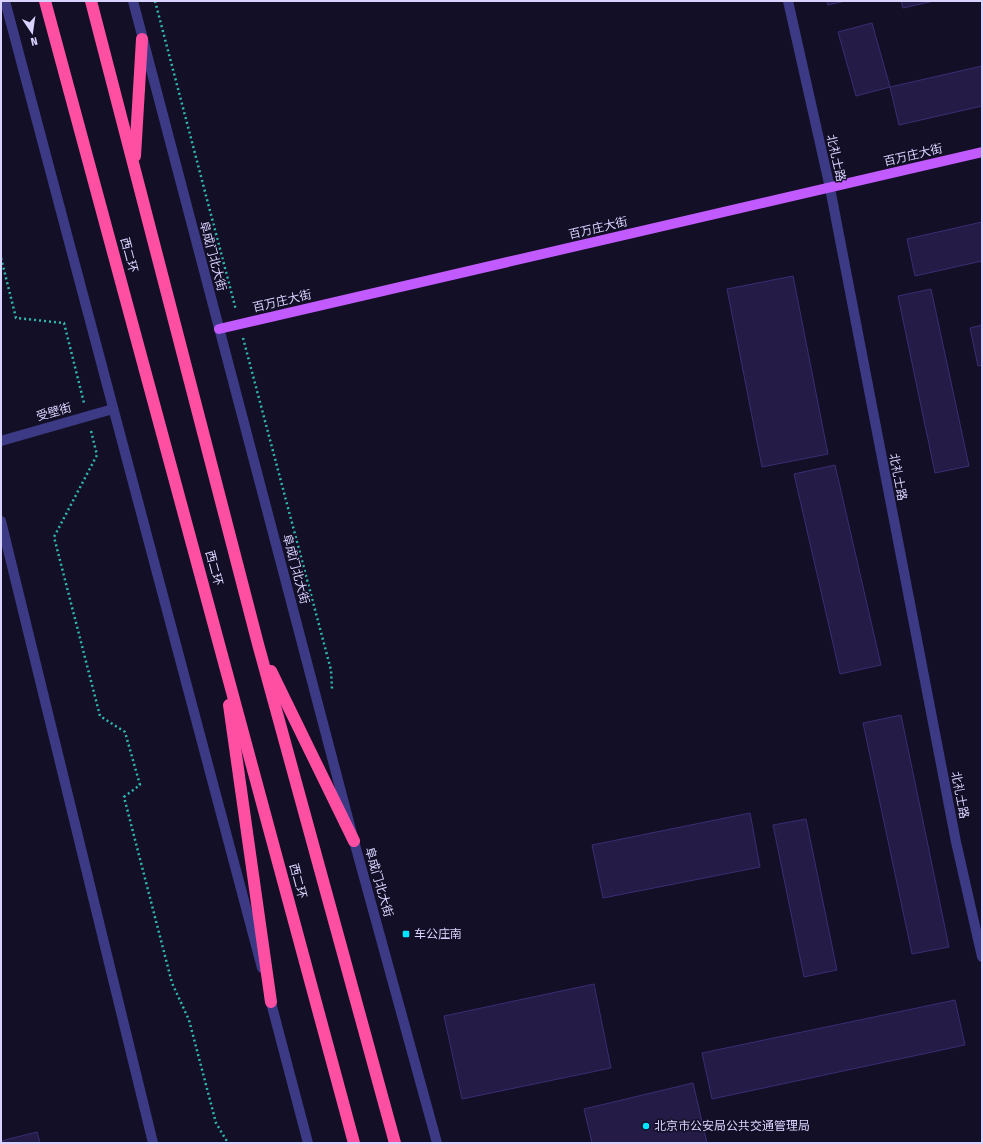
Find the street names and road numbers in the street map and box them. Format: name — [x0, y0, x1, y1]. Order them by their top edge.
street label: 北礼士路 — [824, 133, 848, 183]
street label: 百万庄大街 — [882, 141, 944, 169]
street label: 百万庄大街 — [567, 214, 629, 242]
street label: 阜成门北大街 — [197, 219, 229, 293]
street label: 西二环 — [118, 236, 140, 274]
street label: 百万庄大街 — [251, 287, 313, 315]
street label: 受壁街 — [35, 400, 73, 424]
street label: 北礼士路 — [887, 452, 909, 502]
street label: 阜成门北大街 — [280, 532, 312, 606]
street label: 西二环 — [203, 549, 225, 587]
street label: 北礼士路 — [949, 770, 971, 820]
street label: 阜成门北大街 — [362, 845, 396, 919]
street label: 西二环 — [287, 862, 309, 900]

